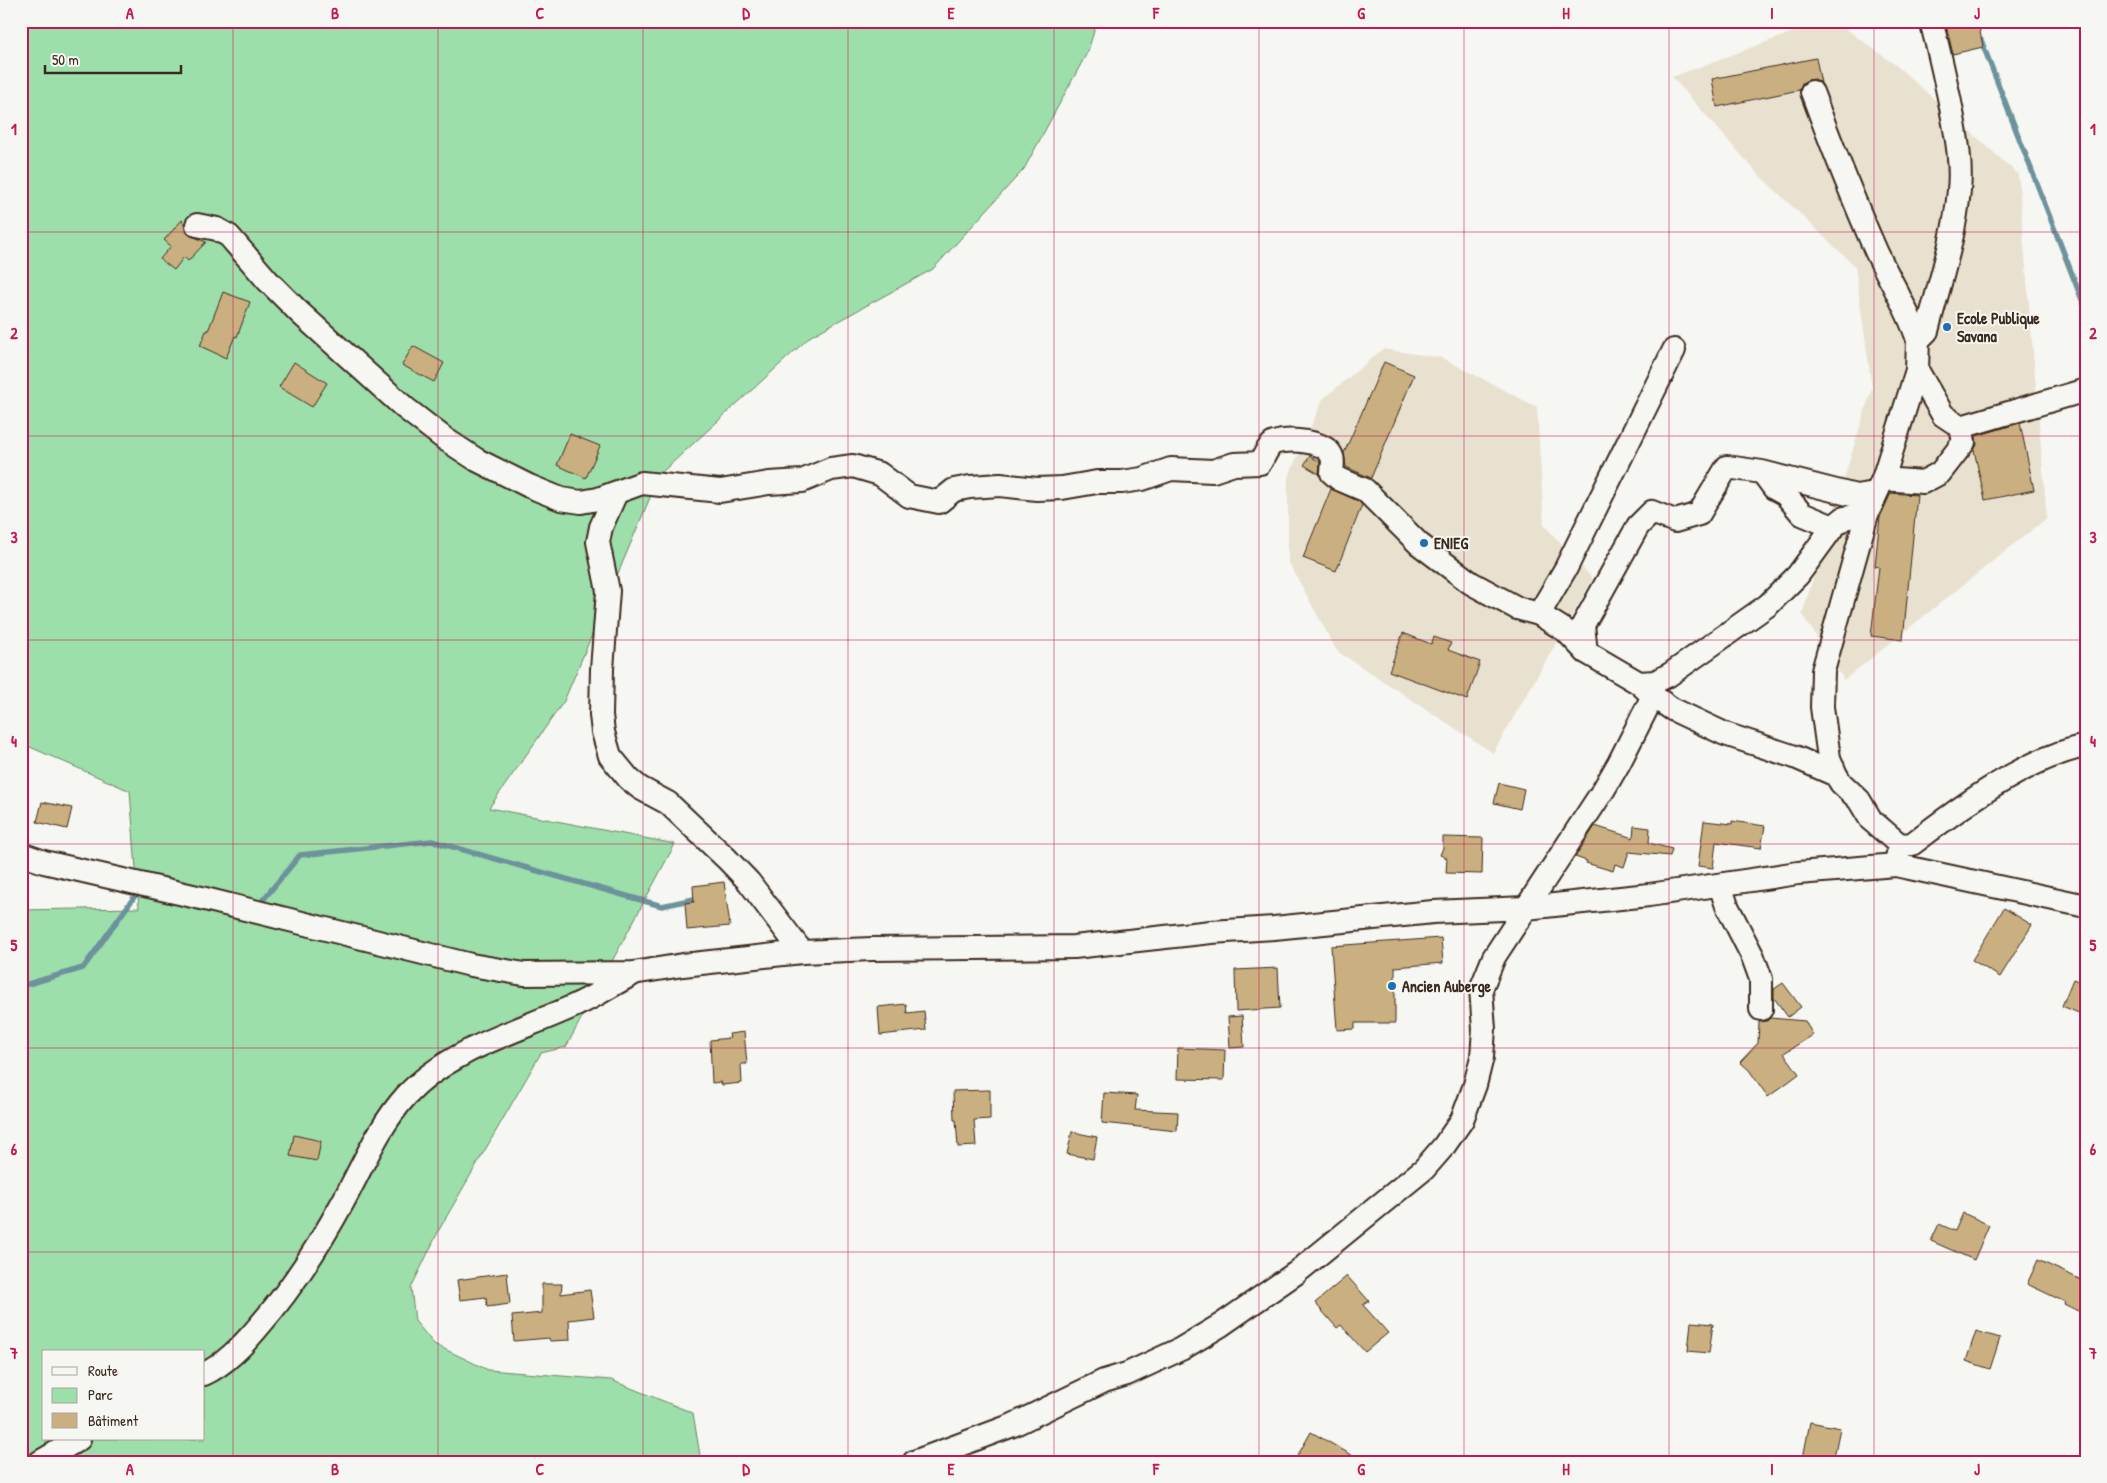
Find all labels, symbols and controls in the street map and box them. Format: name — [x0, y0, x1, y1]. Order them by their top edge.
text: A — [126, 2, 134, 24]
text: B — [331, 2, 339, 24]
text: C — [536, 2, 545, 24]
text: D — [742, 2, 750, 24]
text: E — [947, 2, 955, 24]
text: F — [1152, 2, 1160, 24]
text: G — [1357, 2, 1365, 24]
text: H — [1562, 2, 1570, 24]
text: I — [1770, 2, 1774, 24]
text: J — [1974, 2, 1980, 24]
scale bar — [45, 42, 181, 74]
text: 50 m — [52, 49, 79, 70]
text: 1 — [11, 118, 17, 140]
text: 1 — [2090, 118, 2096, 140]
place label: Ecole Publique Savana — [1957, 307, 2040, 347]
marker: Ecole Publique Savana — [1941, 321, 1953, 333]
text: 2 — [10, 322, 18, 344]
text: 2 — [2089, 322, 2097, 344]
text: 3 — [10, 526, 18, 548]
text: 3 — [2089, 526, 2097, 548]
place label: ENIEG — [1434, 532, 1468, 554]
marker: ENIEG — [1418, 537, 1430, 549]
text: 4 — [11, 730, 17, 752]
text: 4 — [2090, 730, 2096, 752]
text: 5 — [11, 934, 18, 956]
text: 5 — [2090, 934, 2097, 956]
place label: Ancien Auberge — [1402, 975, 1492, 998]
marker: Ancien Auberge — [1386, 980, 1398, 992]
text: 6 — [11, 1138, 18, 1160]
text: 6 — [2090, 1138, 2097, 1160]
text: 7 — [9, 1342, 18, 1364]
text: 7 — [2088, 1342, 2097, 1364]
legend — [42, 1350, 205, 1440]
text: Route — [88, 1360, 118, 1381]
text: Parc — [88, 1384, 113, 1405]
text: Bâtiment — [88, 1410, 139, 1431]
text: A — [126, 1458, 134, 1480]
text: B — [331, 1458, 339, 1480]
text: C — [536, 1458, 545, 1480]
text: D — [742, 1458, 750, 1480]
text: E — [947, 1458, 955, 1480]
text: F — [1152, 1458, 1160, 1480]
text: G — [1357, 1458, 1365, 1480]
text: H — [1562, 1458, 1570, 1480]
text: I — [1770, 1458, 1774, 1480]
text: J — [1974, 1458, 1980, 1480]

